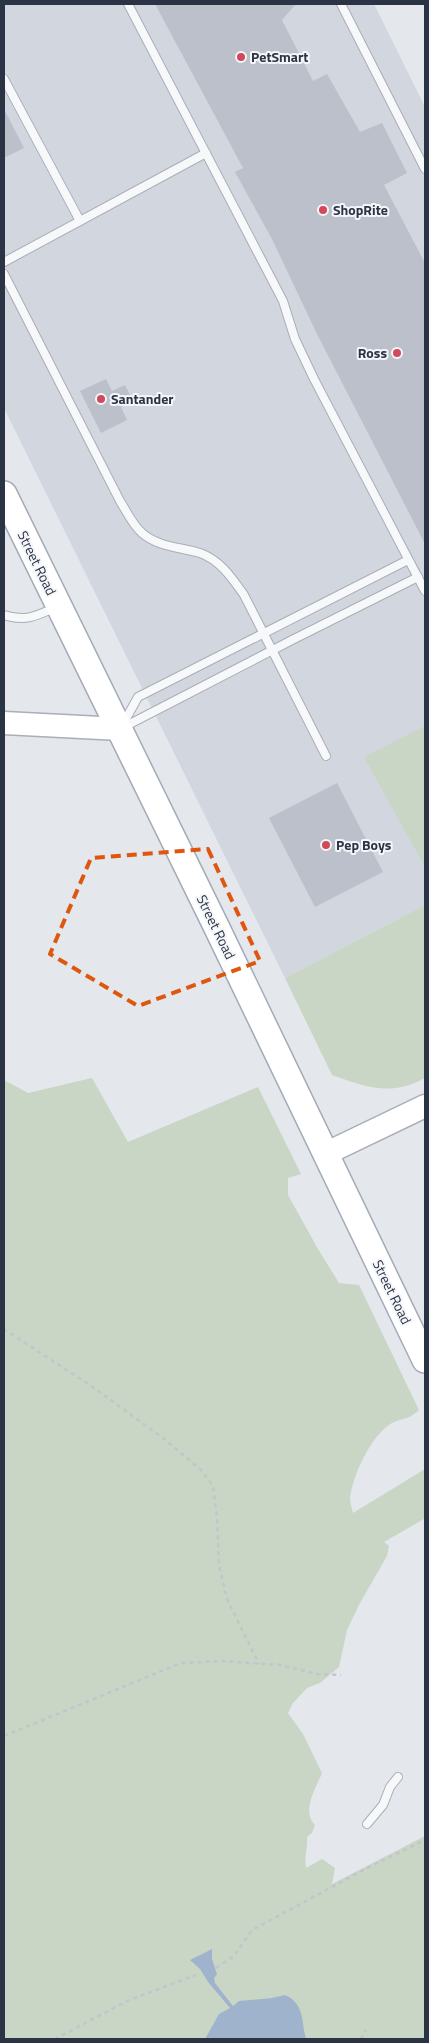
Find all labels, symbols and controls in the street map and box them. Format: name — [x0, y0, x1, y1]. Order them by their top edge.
place label: PetSmart — [251, 46, 308, 67]
marker: PetSmart — [235, 51, 247, 63]
place label: ShopRite — [333, 199, 388, 220]
marker: ShopRite — [317, 204, 329, 216]
place label: Ross — [358, 342, 387, 363]
marker: Ross — [391, 347, 403, 359]
place label: Santander — [111, 388, 174, 409]
marker: Santander — [95, 393, 107, 405]
street label: Street Road — [13, 527, 62, 599]
place label: Pep Boys — [336, 834, 392, 855]
marker: Pep Boys — [320, 839, 332, 851]
street label: Street Road — [192, 891, 241, 963]
street label: Street Road — [368, 1256, 417, 1328]

